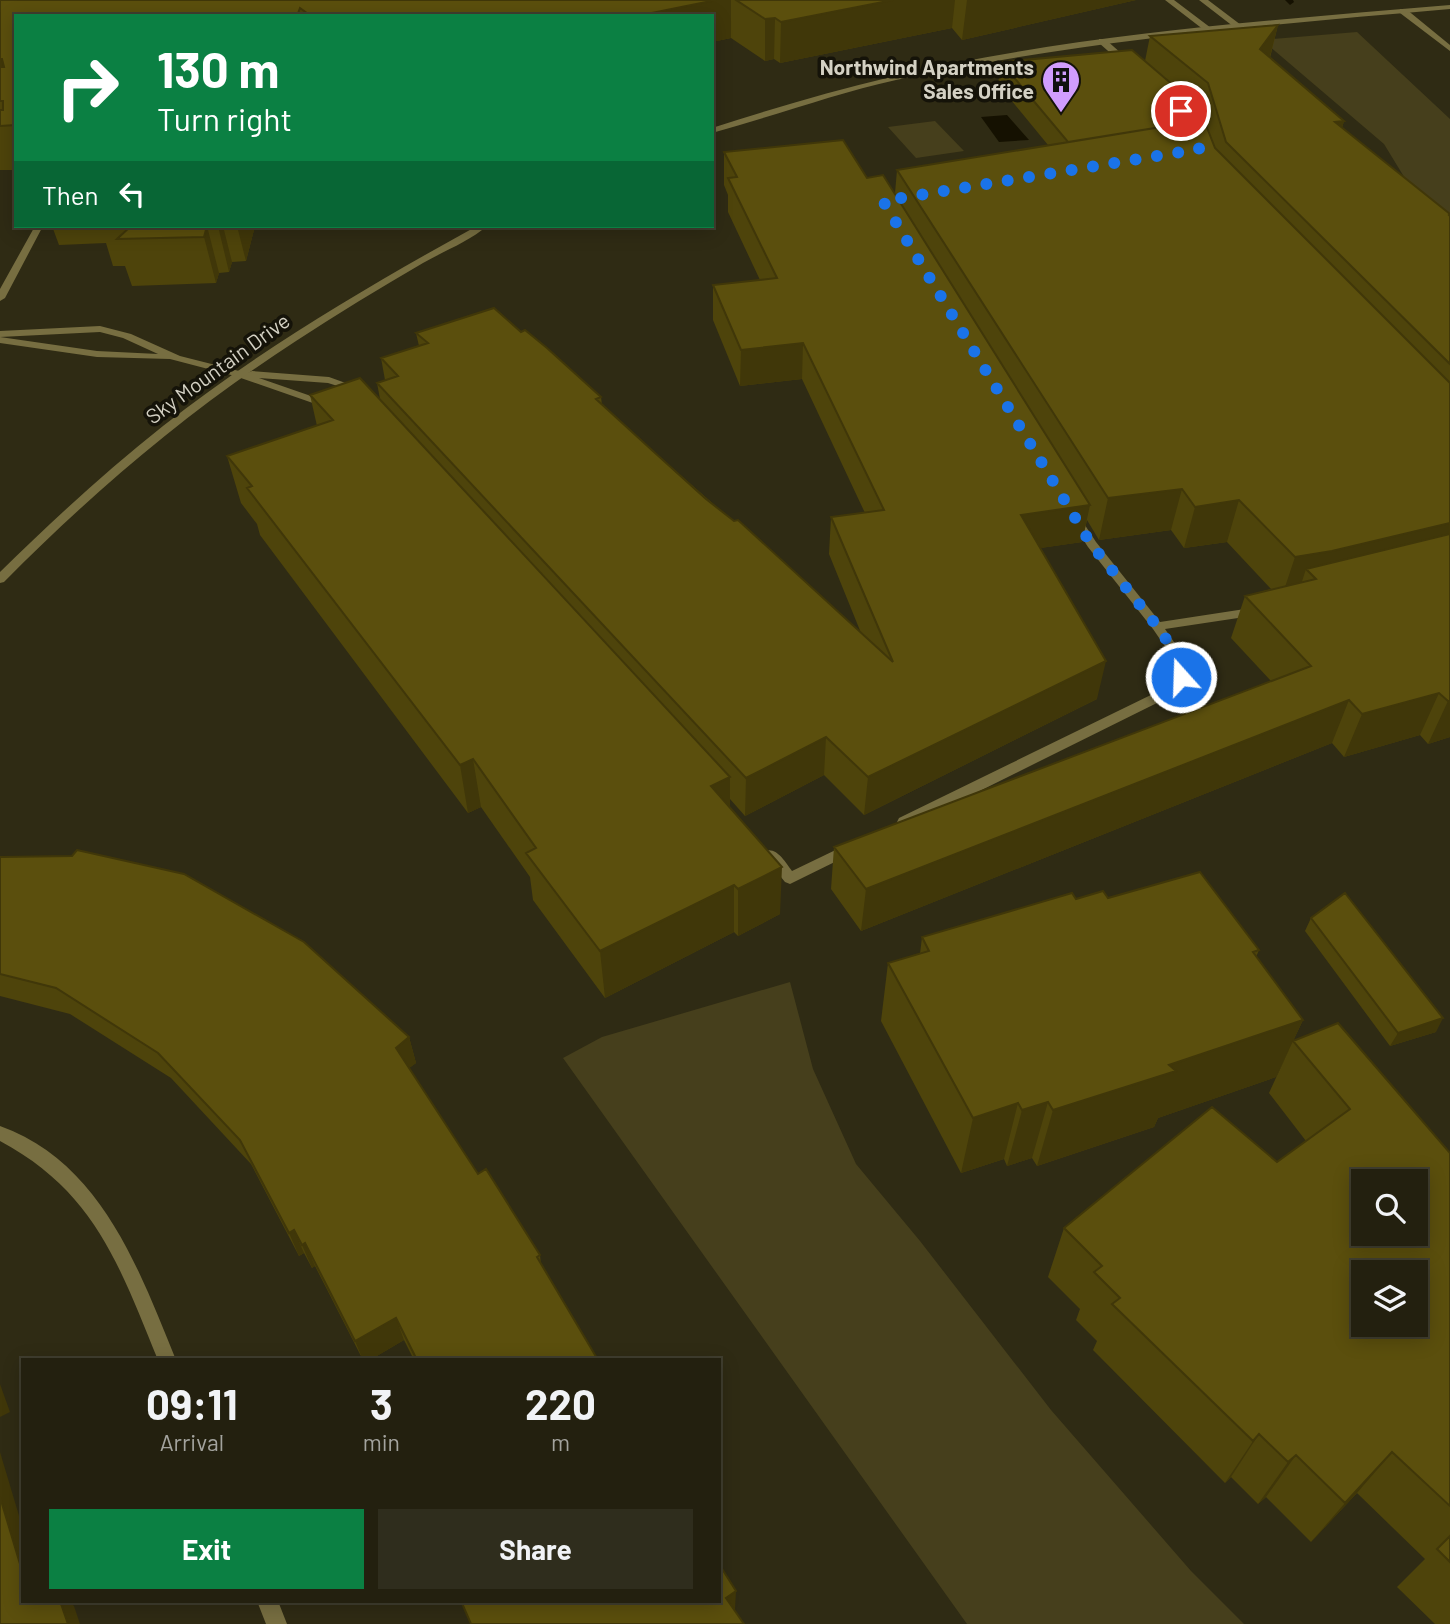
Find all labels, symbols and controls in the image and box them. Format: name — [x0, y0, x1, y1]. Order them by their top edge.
text: 130 m — [157, 39, 279, 98]
icon: right — [42, 42, 133, 133]
place label: Northwind Apartments Sales Office — [820, 54, 1034, 103]
building icon: Northwind Apartments Sales Office — [1040, 59, 1082, 114]
pin — [1151, 81, 1211, 141]
icon: arrive — [1162, 92, 1200, 130]
text: Turn right — [157, 99, 292, 137]
icon: left — [113, 175, 151, 213]
text: Then — [42, 179, 99, 210]
street label: Sky Mountain Drive — [140, 307, 294, 428]
position arrow — [1144, 640, 1218, 714]
map controls — [1351, 1169, 1428, 1337]
button: search — [1351, 1169, 1428, 1246]
button: layers — [1351, 1260, 1428, 1337]
text: 09:11 — [146, 1378, 238, 1428]
text: 3 — [370, 1378, 393, 1428]
text: 220 — [525, 1378, 596, 1428]
text: Arrival — [160, 1428, 224, 1456]
text: min — [363, 1428, 400, 1456]
text: m — [551, 1428, 570, 1456]
button: Exit — [49, 1509, 364, 1589]
button: Share — [378, 1509, 693, 1589]

